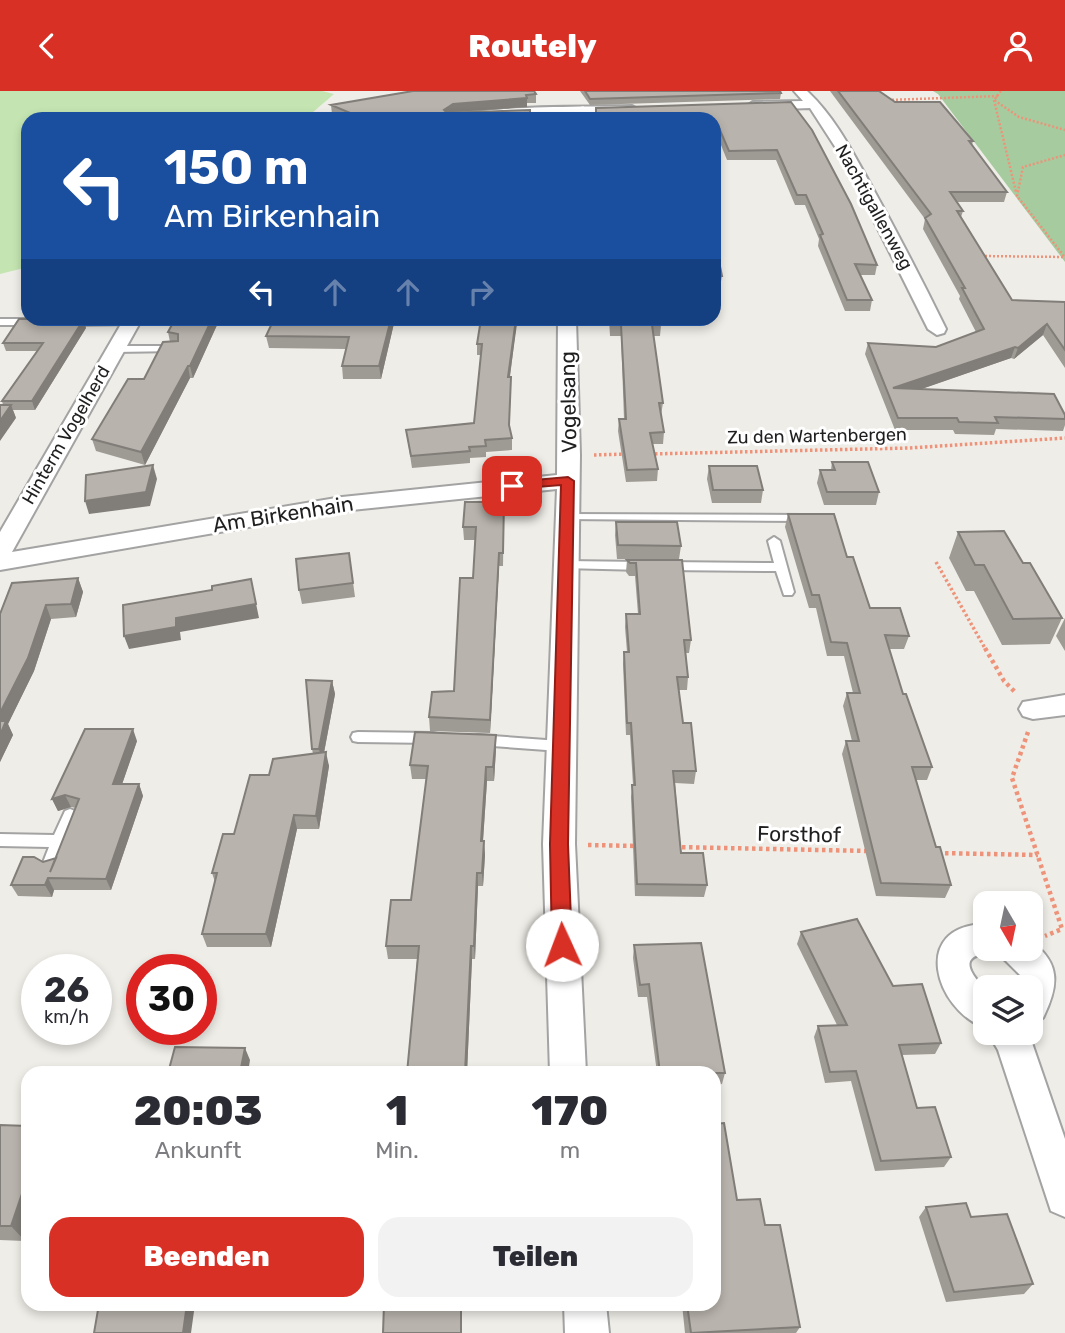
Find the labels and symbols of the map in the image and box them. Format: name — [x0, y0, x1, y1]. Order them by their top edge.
street label: Nachtigallenweg — [830, 140, 918, 274]
street label: Vogelsang — [555, 351, 581, 453]
street label: Hinterm Vogelherd — [17, 362, 115, 508]
street label: Zu den Wartenbergen — [727, 423, 907, 449]
pin — [482, 456, 542, 516]
street label: Am Birkenhain — [211, 491, 355, 537]
street label: Forsthof — [757, 821, 841, 847]
north arrow — [973, 891, 1043, 961]
position arrow — [525, 908, 599, 982]
speed limit sign: 30 — [126, 954, 217, 1045]

